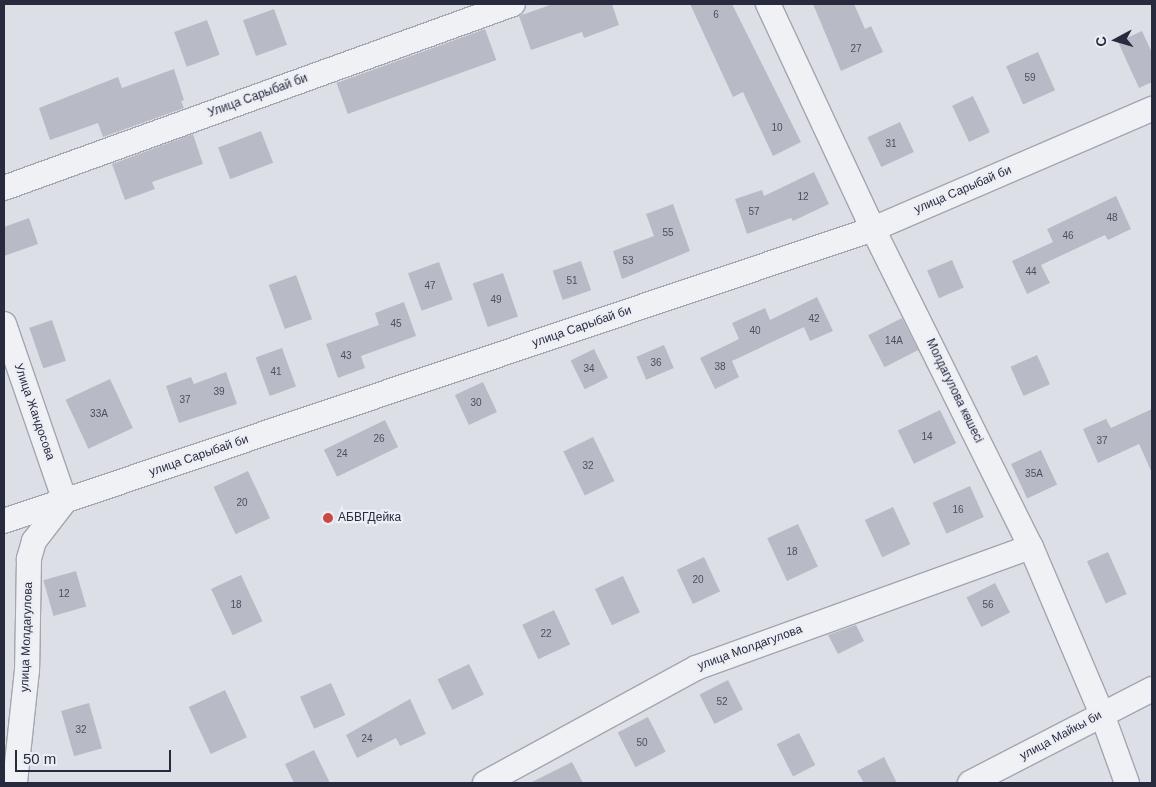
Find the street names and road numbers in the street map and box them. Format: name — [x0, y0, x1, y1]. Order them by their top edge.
street label: Улица Сарыбай би — [206, 71, 310, 121]
street label: улица Сарыбай би — [912, 163, 1014, 217]
street label: улица Сарыбай би — [530, 303, 634, 351]
street label: Молдагулова көшесі — [922, 336, 986, 446]
street label: Улица Жандосова — [11, 362, 57, 462]
street label: улица Сарыбай би — [147, 432, 251, 480]
street label: улица Молдагулова — [18, 582, 36, 692]
street label: улица Молдагулова — [696, 622, 804, 674]
street label: улица Майкы би — [1018, 708, 1104, 764]

